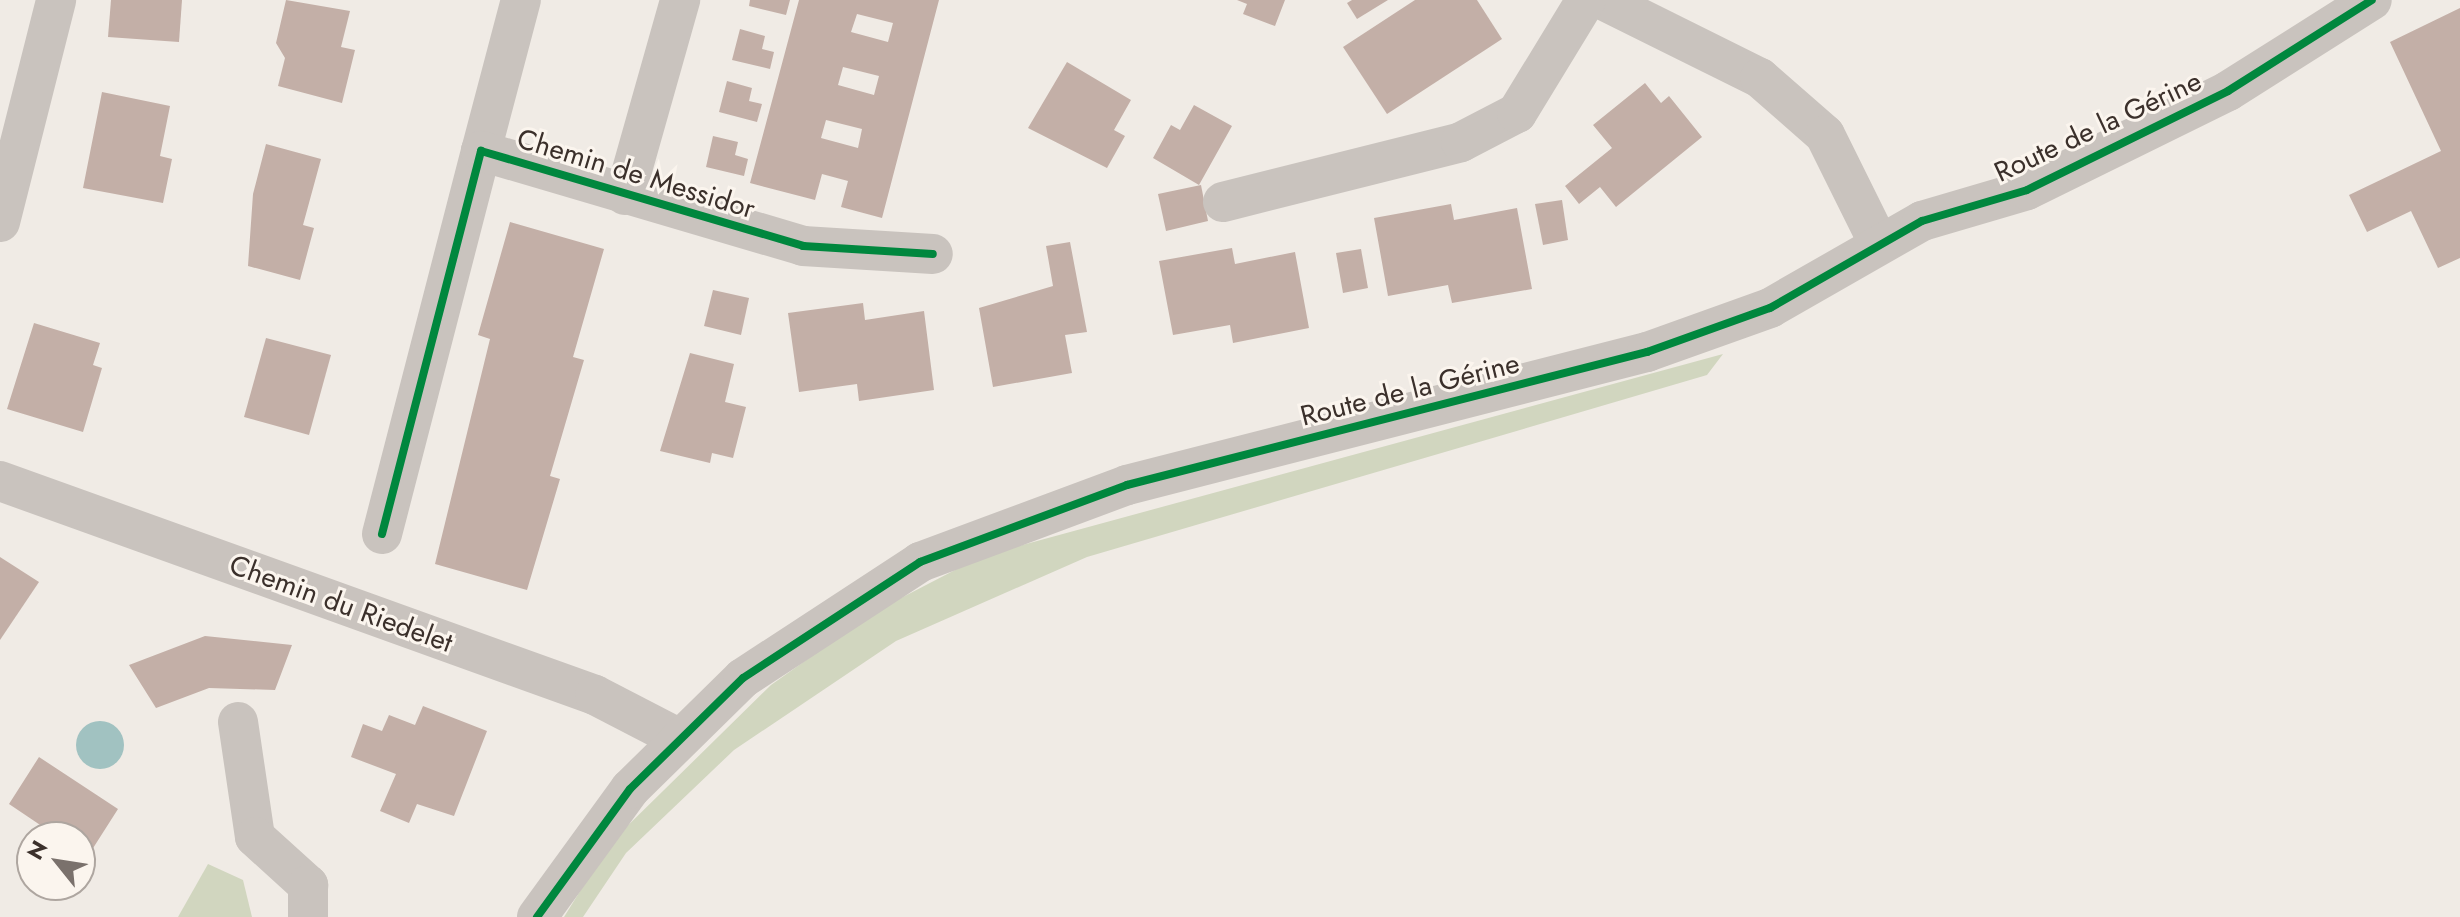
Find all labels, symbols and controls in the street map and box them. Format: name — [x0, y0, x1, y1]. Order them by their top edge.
street label: Route de la Gérine — [1989, 64, 2207, 190]
street label: Chemin de Messidor — [513, 122, 759, 226]
street label: Route de la Gérine — [1297, 347, 1523, 433]
street label: Chemin du Riedelet — [225, 548, 457, 660]
north arrow — [16, 821, 96, 901]
text: N — [19, 834, 55, 866]

